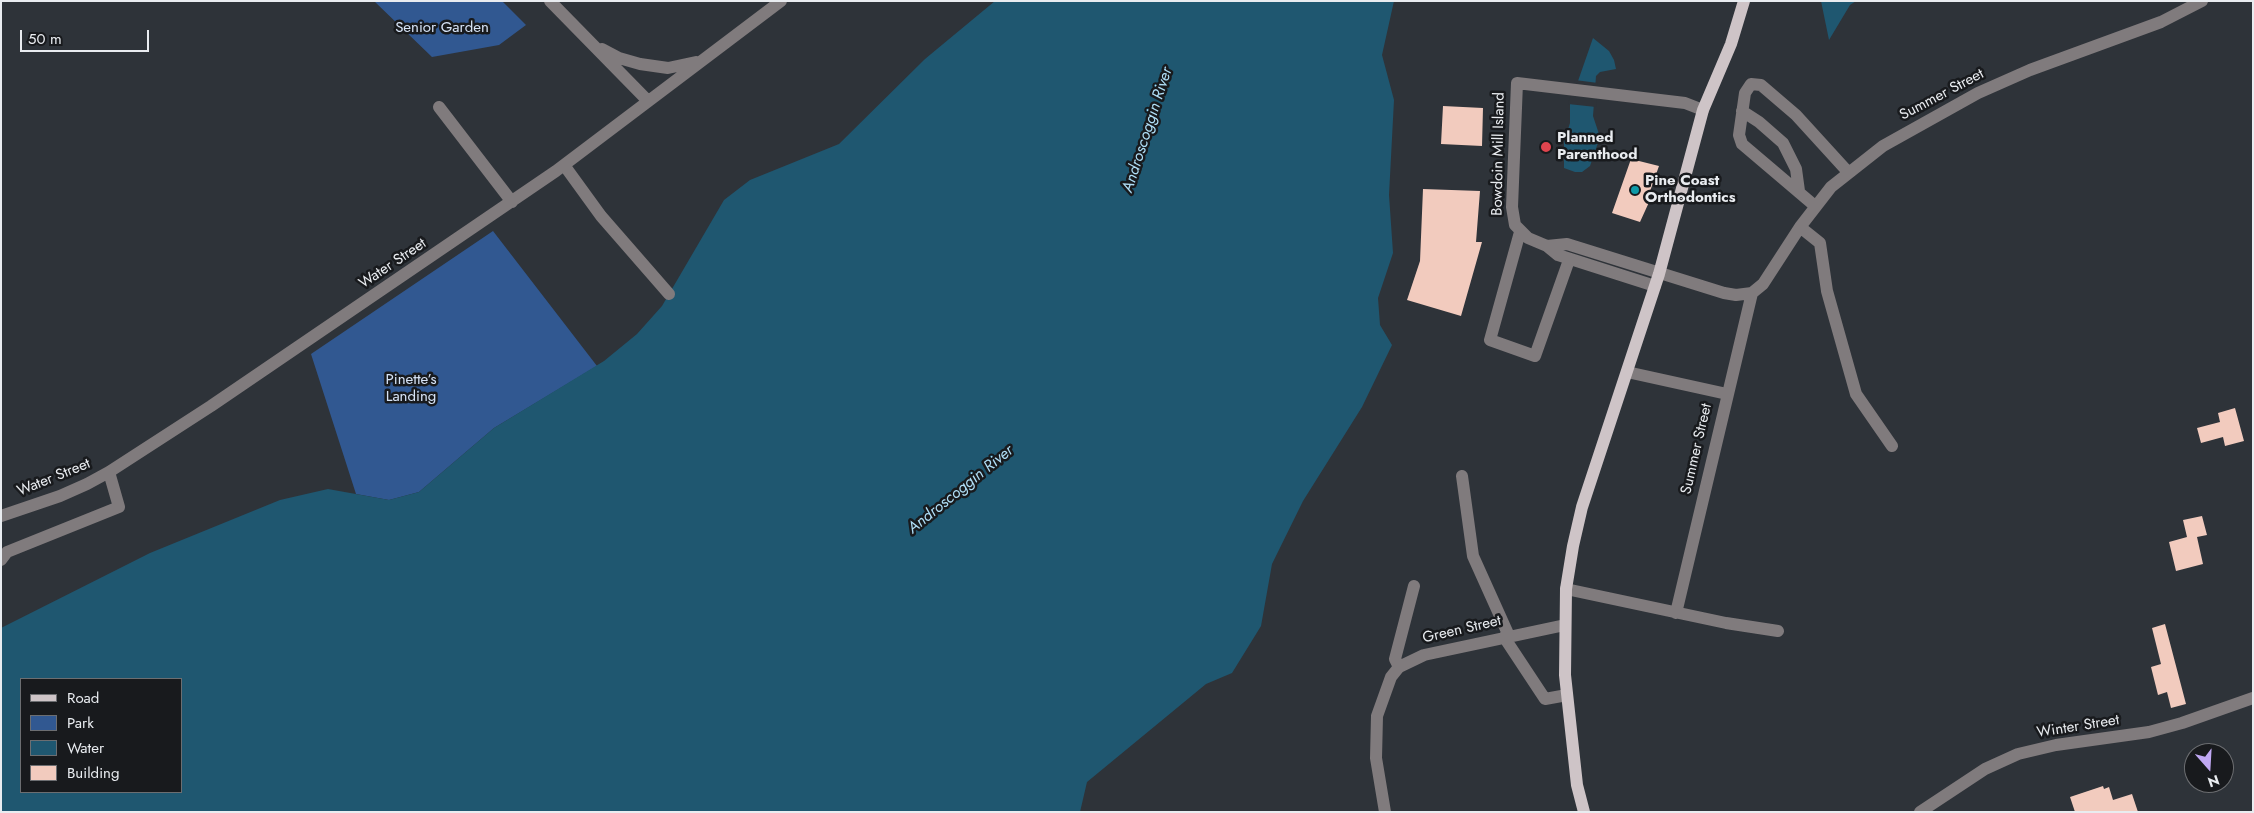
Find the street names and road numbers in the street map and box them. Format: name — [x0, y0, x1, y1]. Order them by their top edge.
street label: Summer Street — [1897, 65, 1987, 125]
street label: Bowdoin Mill Island — [1489, 92, 1509, 216]
street label: Water Street — [356, 235, 430, 293]
street label: Summer Street — [1678, 402, 1716, 496]
street label: Water Street — [15, 455, 93, 501]
street label: Green Street — [1421, 612, 1503, 648]
street label: Winter Street — [2035, 712, 2121, 742]

